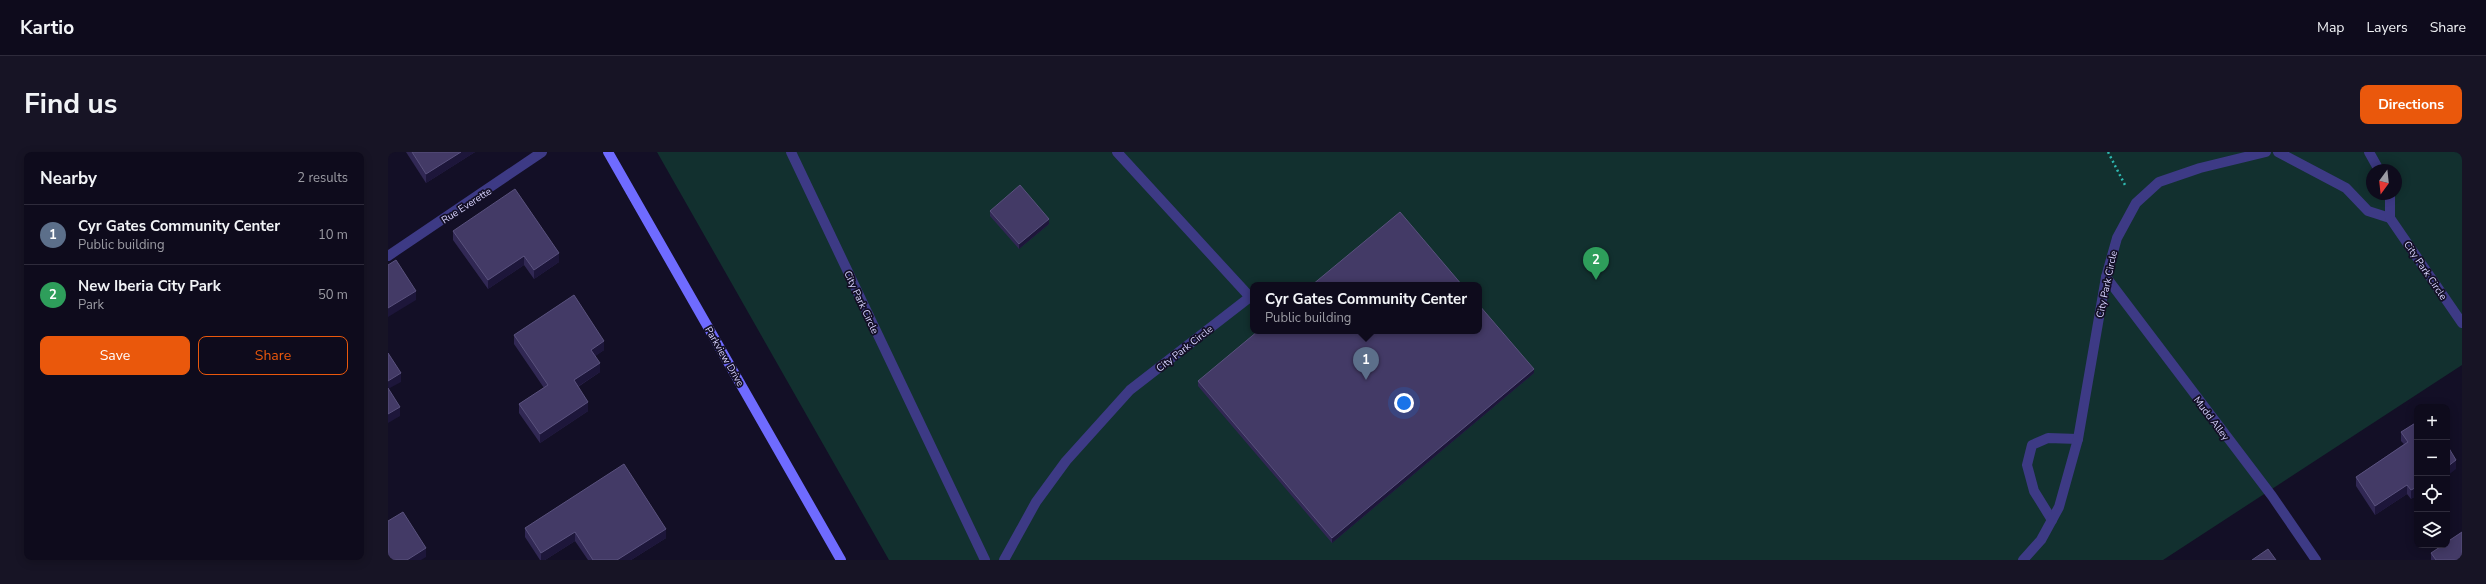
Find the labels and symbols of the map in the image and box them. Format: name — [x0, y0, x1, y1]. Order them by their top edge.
north arrow — [2366, 164, 2402, 200]
street label: Rue Everette — [439, 184, 494, 227]
street label: City Park Circle — [2400, 238, 2450, 303]
pin: 2 — [1583, 247, 1609, 280]
street label: City Park Circle — [2093, 249, 2121, 319]
street label: City Park Circle — [840, 269, 882, 336]
street label: City Park Circle — [1153, 322, 1216, 375]
street label: Parkview Drive — [701, 324, 747, 389]
pin: 1 — [1353, 347, 1379, 380]
your location — [1394, 393, 1414, 413]
street label: Mudd Alley — [2190, 394, 2233, 444]

